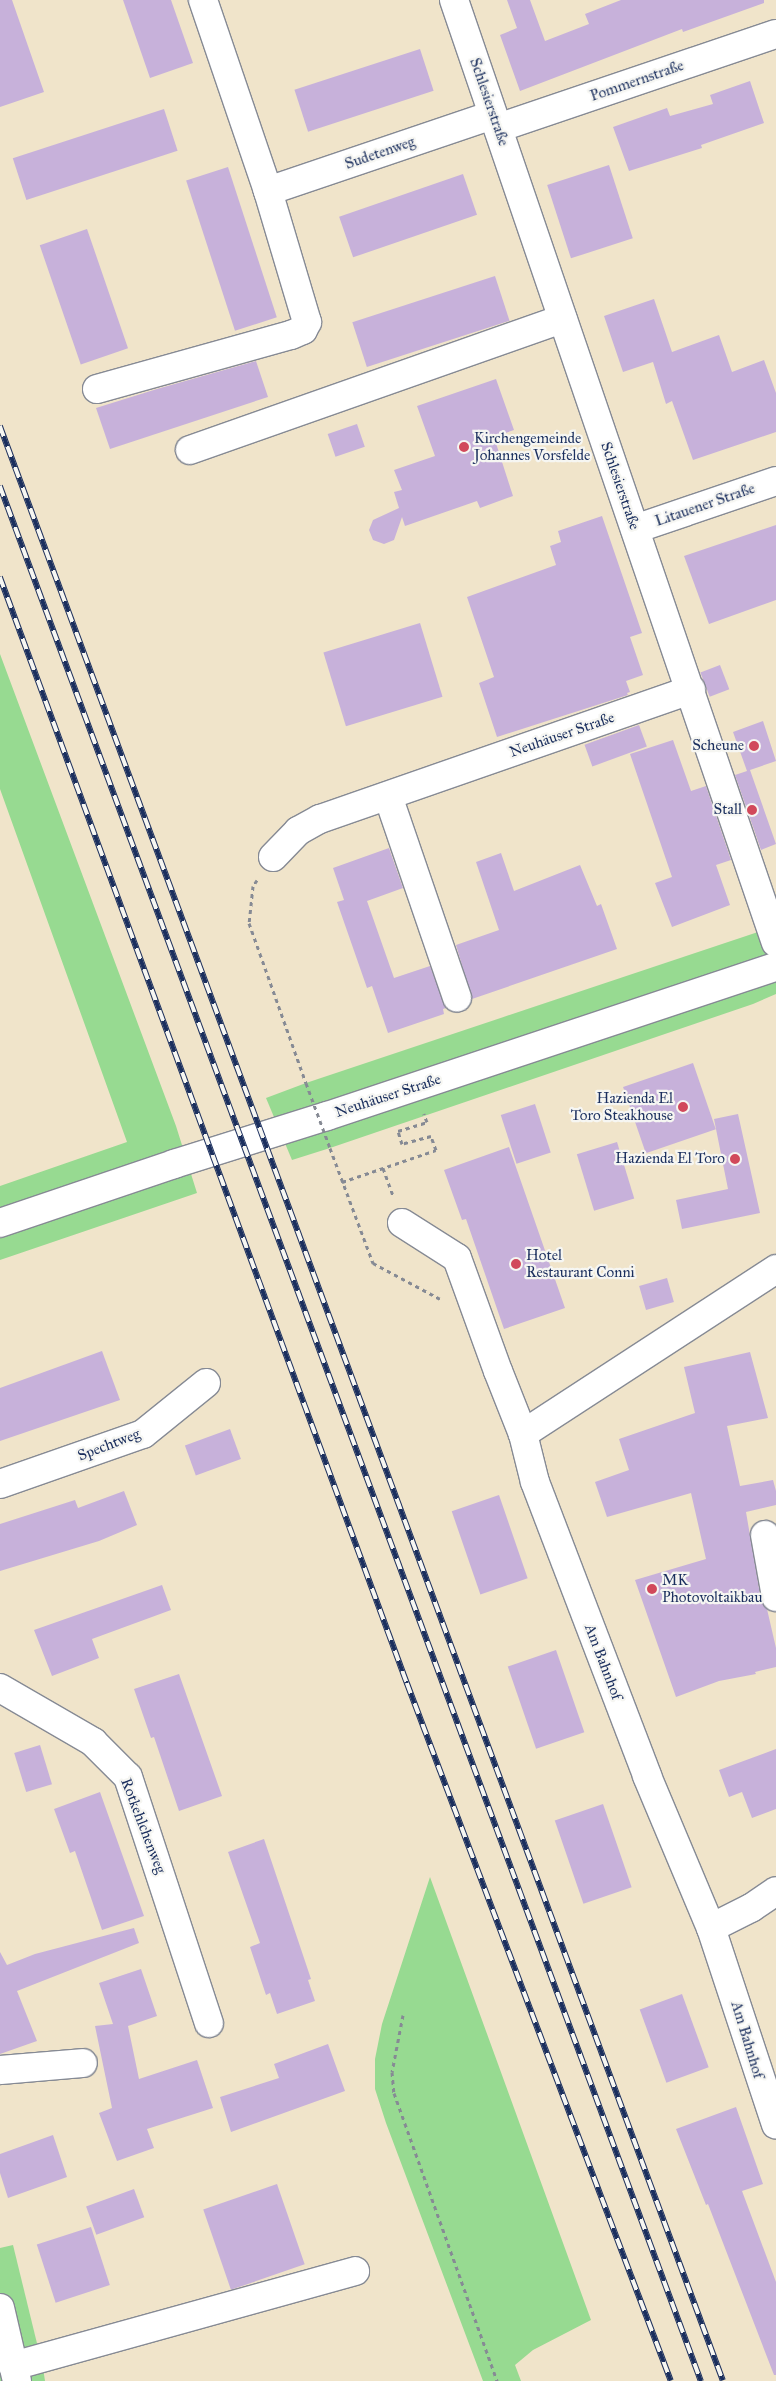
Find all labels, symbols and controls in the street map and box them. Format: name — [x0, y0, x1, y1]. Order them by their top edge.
street label: Schlesierstraße — [466, 56, 512, 148]
street label: Pommernstraße — [588, 57, 686, 105]
street label: Sudetenweg — [343, 133, 417, 173]
place label: Kirchengemeinde Johannes Vorsfelde — [474, 429, 590, 464]
street label: Schlesierstraße — [597, 440, 643, 532]
marker: Kirchengemeinde Johannes Vorsfelde — [458, 441, 470, 453]
street label: Litauener Straße — [653, 480, 757, 530]
street label: Neuhäuser Straße — [507, 709, 617, 761]
place label: Scheune — [692, 737, 744, 755]
marker: Scheune — [748, 740, 760, 752]
place label: Stall — [714, 801, 742, 819]
marker: Stall — [746, 804, 758, 816]
street label: Neuhäuser Straße — [333, 1070, 443, 1122]
place label: Hazienda El Toro Steakhouse — [571, 1089, 673, 1124]
marker: Hazienda El Toro Steakhouse — [677, 1101, 689, 1113]
place label: Hazienda El Toro — [615, 1150, 725, 1168]
marker: Hazienda El Toro — [729, 1153, 741, 1165]
place label: Hotel Restaurant Conni — [526, 1246, 635, 1281]
marker: Hotel Restaurant Conni — [510, 1258, 522, 1270]
street label: Spechtweg — [75, 1425, 143, 1465]
place label: MK Photovoltaikbau — [662, 1571, 762, 1606]
marker: MK Photovoltaikbau — [646, 1583, 658, 1595]
street label: Am Bahnhof — [580, 1622, 626, 1702]
street label: Rotkehlchenweg — [117, 1776, 169, 1876]
street label: Am Bahnhof — [727, 1999, 767, 2081]

